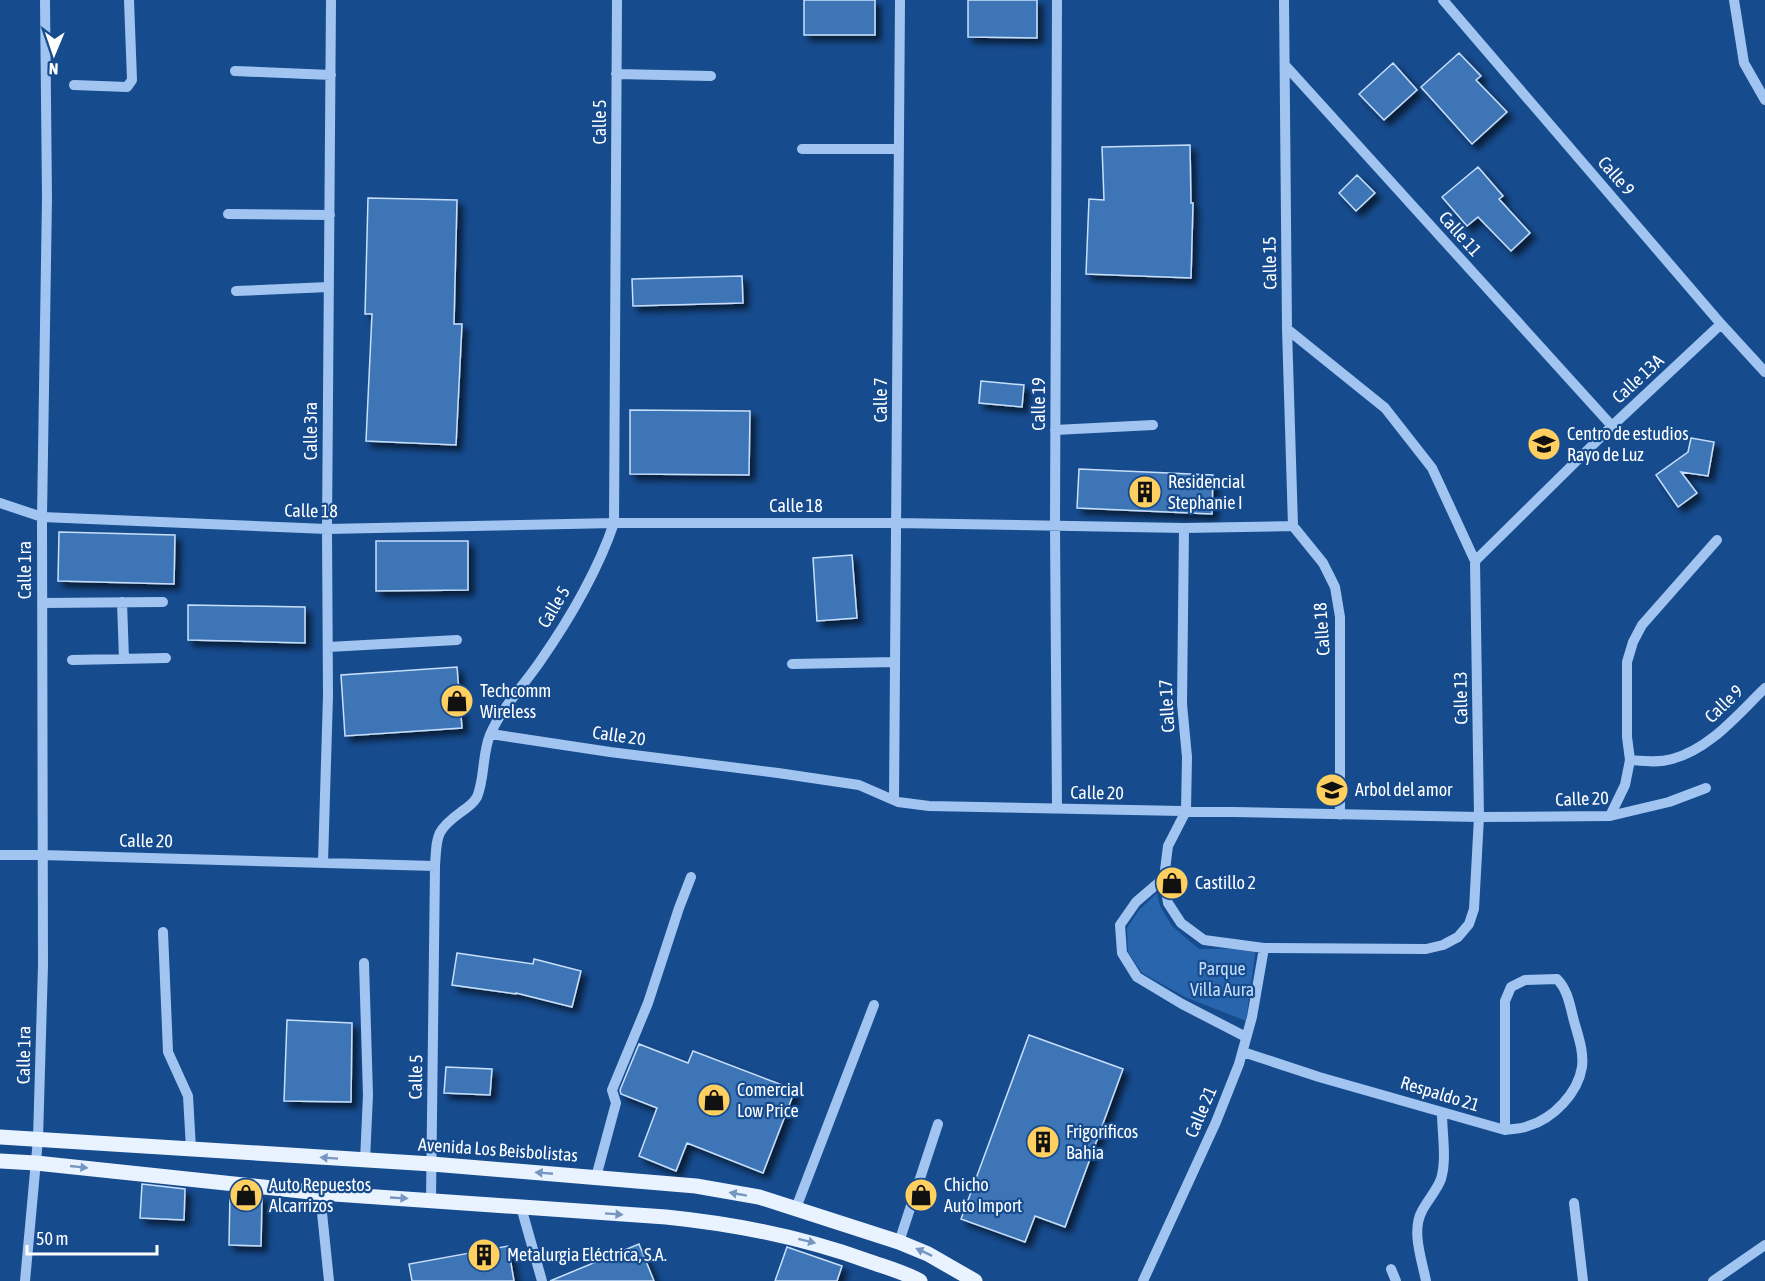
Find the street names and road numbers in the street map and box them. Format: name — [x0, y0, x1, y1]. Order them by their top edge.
street label: Calle 5 — [589, 100, 610, 144]
street label: Calle 9 — [1594, 152, 1639, 200]
street label: Calle 11 — [1435, 207, 1486, 261]
street label: Calle 15 — [1259, 236, 1280, 290]
street label: Calle 13A — [1608, 350, 1668, 408]
street label: Calle 19 — [1028, 377, 1049, 431]
street label: Calle 7 — [870, 378, 891, 422]
street label: Calle 3ra — [300, 402, 321, 460]
street label: Calle 18 — [769, 495, 823, 516]
street label: Calle 18 — [284, 500, 338, 521]
street label: Calle 1ra — [14, 541, 35, 599]
street label: Calle 5 — [533, 582, 574, 631]
street label: Calle 18 — [1309, 602, 1334, 656]
street label: Calle 13 — [1450, 671, 1471, 725]
street label: Calle 17 — [1155, 679, 1178, 733]
street label: Calle 9 — [1700, 680, 1747, 727]
street label: Calle 20 — [591, 721, 647, 750]
street label: Calle 20 — [1070, 782, 1124, 803]
street label: Calle 20 — [1555, 787, 1609, 810]
street label: Calle 20 — [119, 830, 173, 851]
street label: Calle 1ra — [12, 1026, 35, 1084]
street label: Calle 5 — [405, 1054, 426, 1100]
street label: Respaldo 21 — [1398, 1072, 1482, 1115]
street label: Calle 21 — [1180, 1083, 1221, 1140]
street label: Avenida Los Beisbolistas — [417, 1133, 579, 1166]

